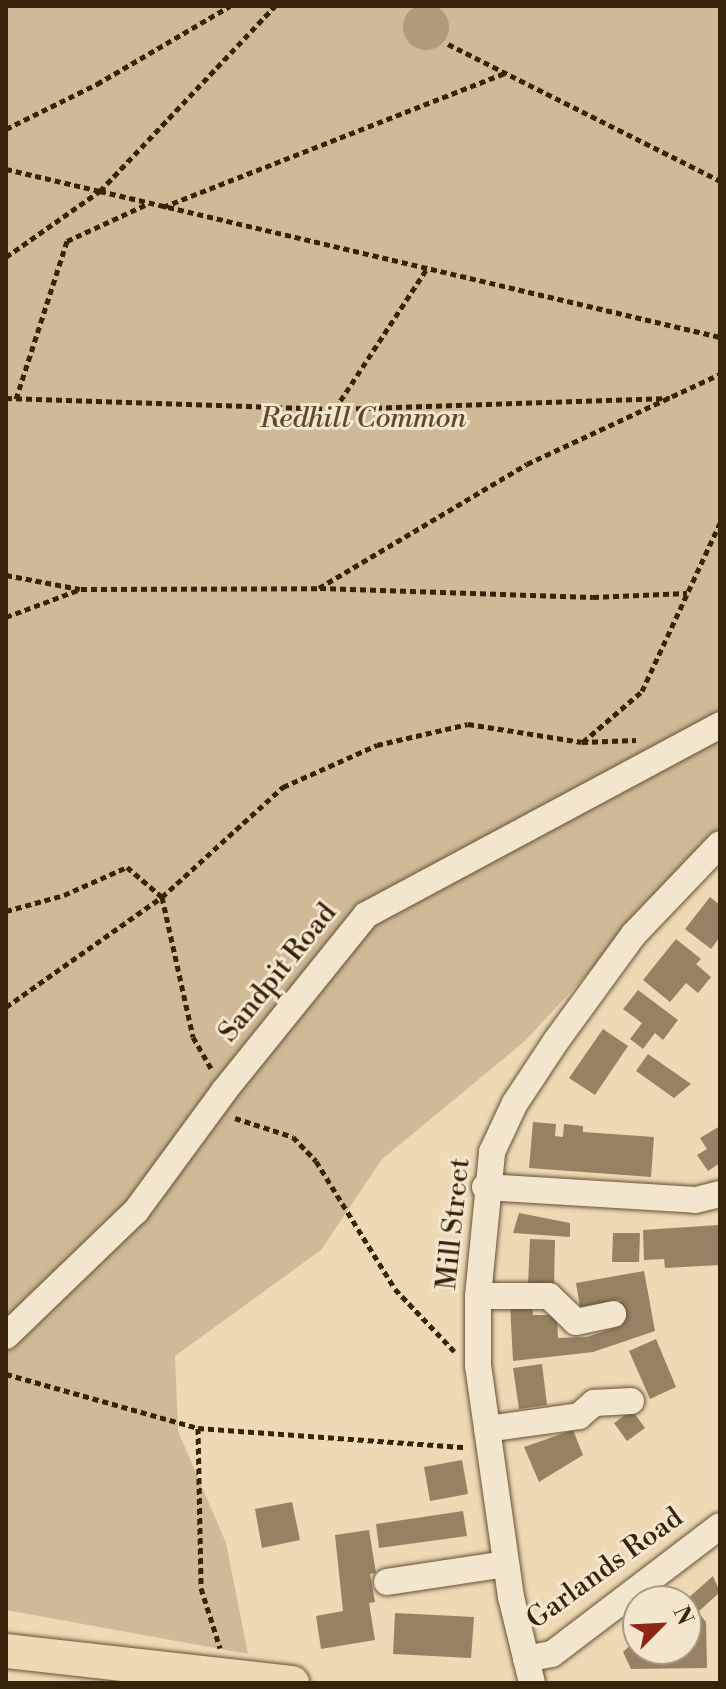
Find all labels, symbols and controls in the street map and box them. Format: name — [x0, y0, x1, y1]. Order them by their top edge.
park label: Redhill Common — [260, 402, 466, 436]
street label: Sandpit Road — [212, 897, 344, 1049]
street label: Mill Street — [430, 1156, 478, 1292]
street label: Garlands Road — [521, 1501, 689, 1637]
north arrow — [622, 1585, 702, 1665]
text: N — [667, 1602, 698, 1629]

